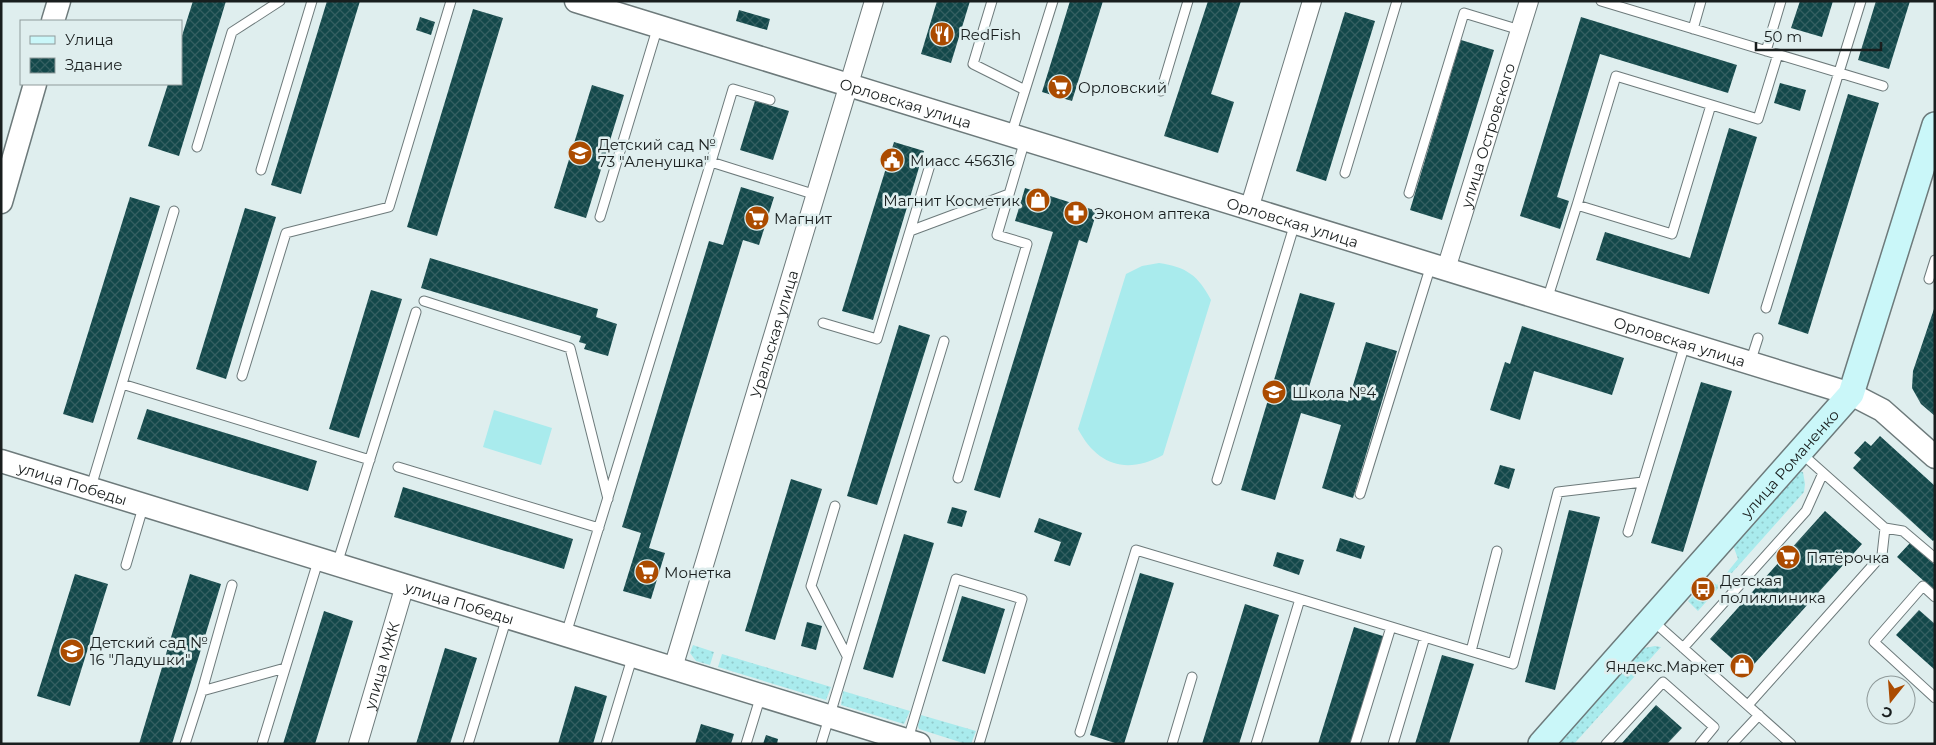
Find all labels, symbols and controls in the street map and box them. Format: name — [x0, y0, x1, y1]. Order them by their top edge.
legend — [20, 20, 182, 85]
scale bar — [1756, 20, 1881, 52]
restaurant icon: RedFish — [929, 21, 955, 47]
place label: RedFish — [960, 25, 1021, 44]
text: 50 m — [1764, 27, 1802, 46]
text: Улица — [65, 30, 113, 49]
text: Здание — [65, 55, 123, 74]
street label: улица Островского — [1456, 60, 1519, 211]
street label: Орловская улица — [838, 73, 974, 132]
supermarket icon: Орловский — [1047, 74, 1073, 100]
place label: Орловский — [1078, 78, 1167, 97]
place label: Детский сад № 73 "Аленушка" — [598, 135, 716, 171]
school or university icon: Детский сад № 73 "Аленушка" — [567, 140, 593, 166]
public building icon: Миасс 456316 — [879, 147, 905, 173]
place label: Миасс 456316 — [910, 151, 1015, 170]
shop icon: Магнит Косметик — [1025, 187, 1051, 213]
place label: Магнит Косметик — [883, 191, 1020, 210]
street label: Орловская улица — [1225, 193, 1361, 251]
pharmacy icon: Эконом аптека — [1063, 200, 1089, 226]
place label: Эконом аптека — [1094, 204, 1210, 223]
supermarket icon: Магнит — [744, 205, 770, 231]
place label: Магнит — [774, 209, 833, 228]
street label: Уральская улица — [746, 268, 802, 400]
street label: Орловская улица — [1612, 312, 1748, 370]
school or university icon: Школа №4 — [1261, 379, 1287, 405]
place label: Школа №4 — [1292, 383, 1376, 402]
street label: улица Романенко — [1736, 405, 1843, 522]
street label: улица Победы — [15, 457, 130, 509]
supermarket icon: Пятёрочка — [1775, 544, 1801, 570]
place label: Пятёрочка — [1806, 548, 1890, 567]
supermarket icon: Монетка — [634, 559, 660, 585]
place label: Монетка — [664, 563, 731, 582]
place label: Детская поликлиника — [1720, 571, 1826, 607]
street label: улица Победы — [402, 576, 517, 628]
bus stop icon: Детская поликлиника — [1690, 576, 1716, 602]
street label: улица МЖК — [359, 619, 403, 712]
place label: Детский сад № 16 "Ладушки" — [90, 633, 208, 669]
school or university icon: Детский сад № 16 "Ладушки" — [59, 638, 85, 664]
shop icon: Яндекс.Маркет — [1729, 653, 1755, 679]
place label: Яндекс.Маркет — [1606, 657, 1725, 676]
north arrow — [1866, 675, 1916, 725]
text: С — [1880, 702, 1895, 723]

